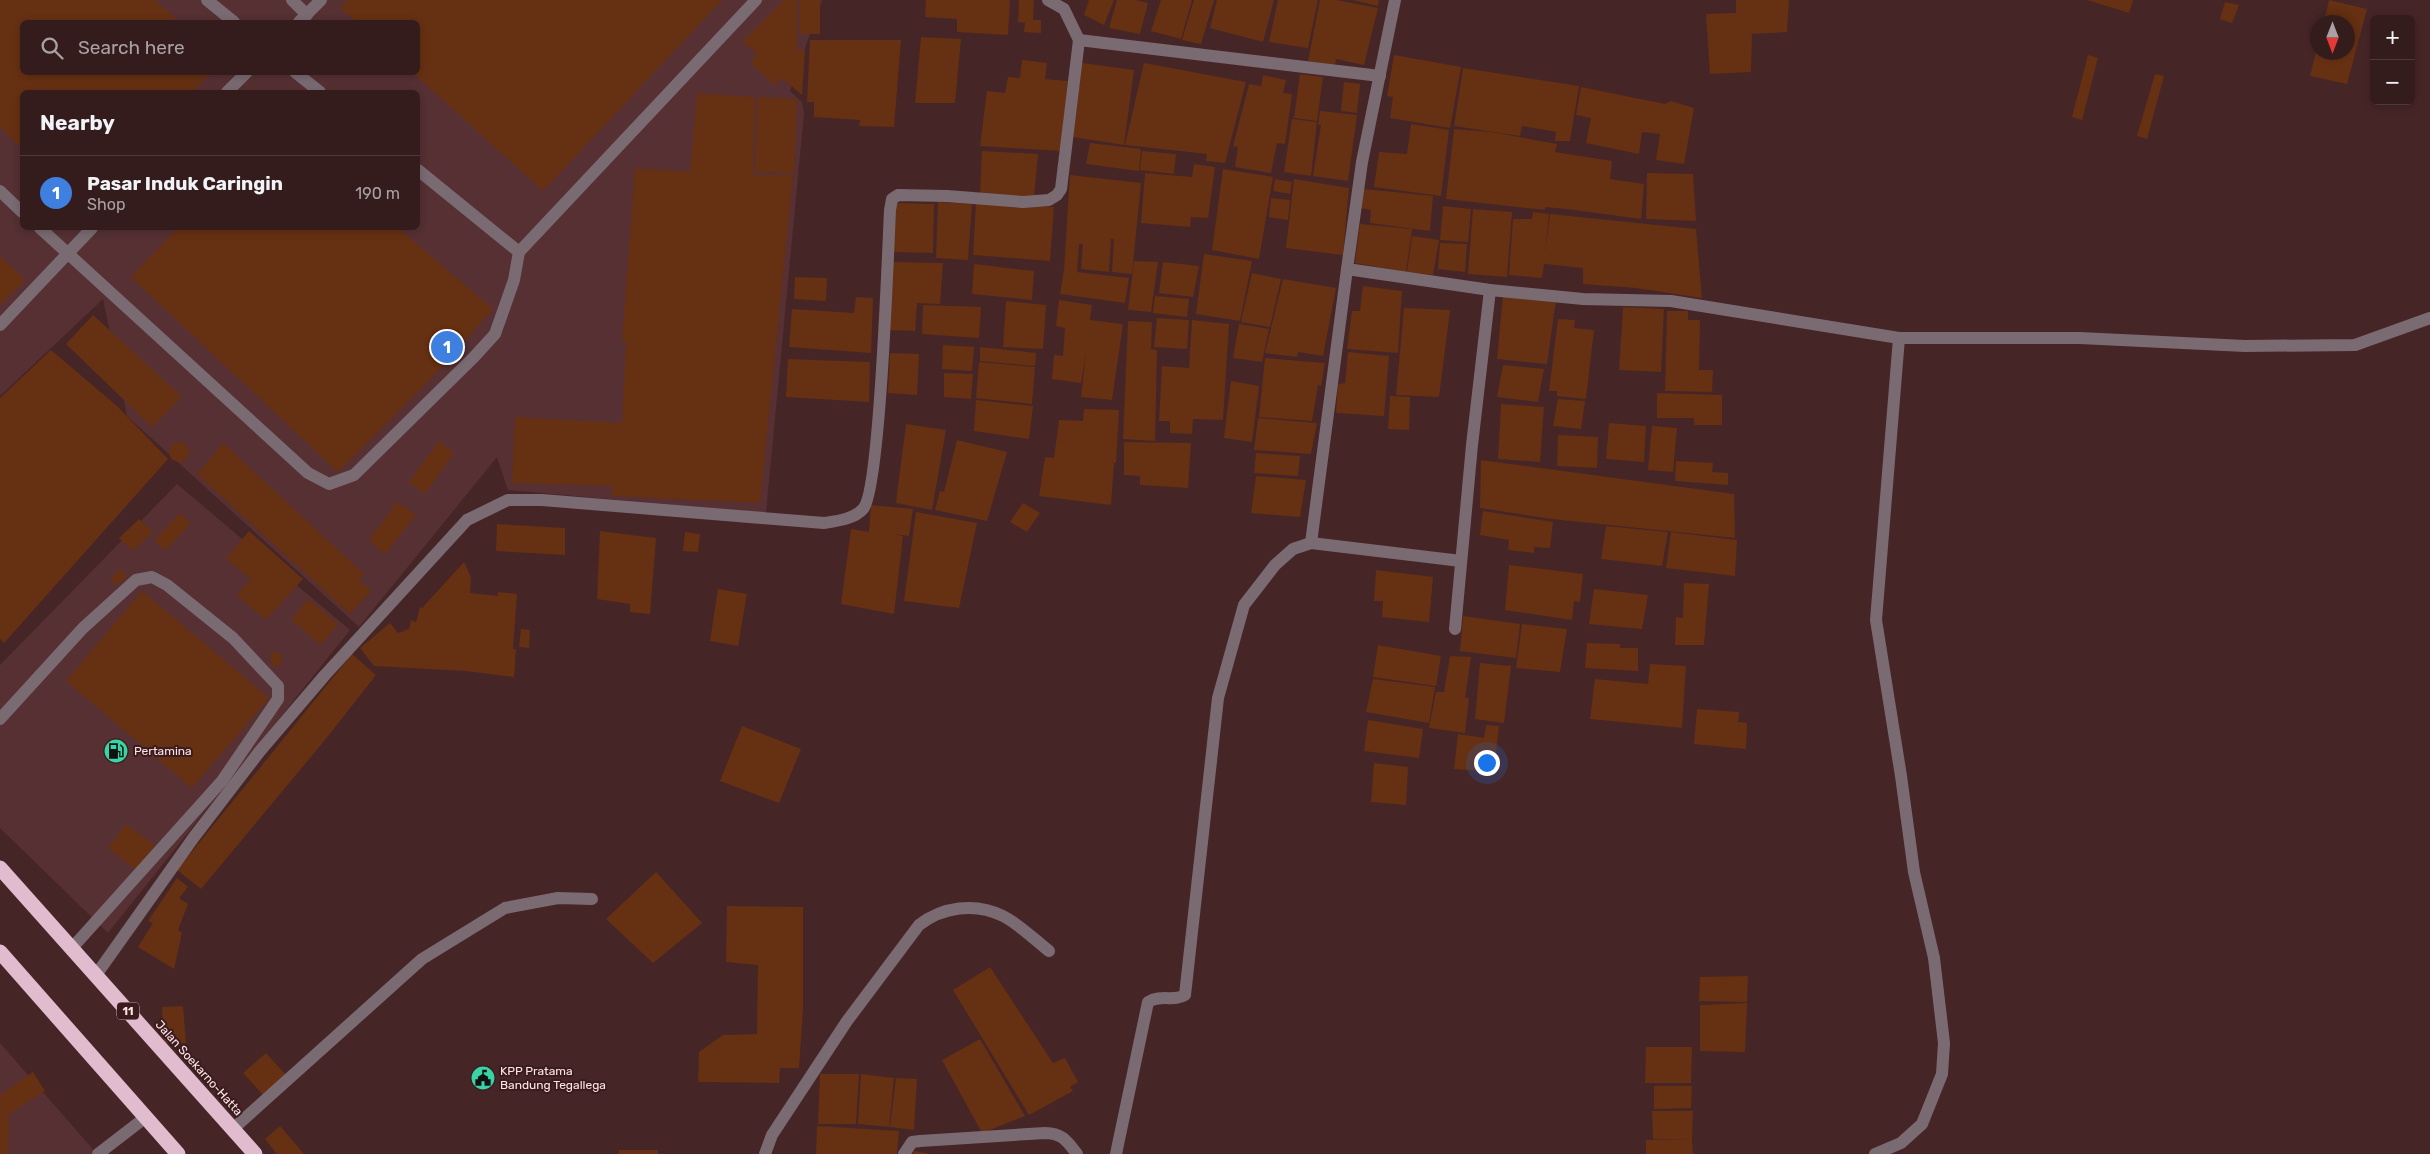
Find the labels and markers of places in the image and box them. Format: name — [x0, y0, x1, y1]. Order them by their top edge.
pin: 1 — [431, 328, 463, 366]
fuel station icon: Pertamina — [103, 738, 129, 764]
place label: Pertamina — [134, 744, 192, 758]
place label: KPP Pratama Bandung Tegallega — [500, 1064, 606, 1092]
public building icon: KPP Pratama Bandung Tegallega — [470, 1065, 496, 1091]

